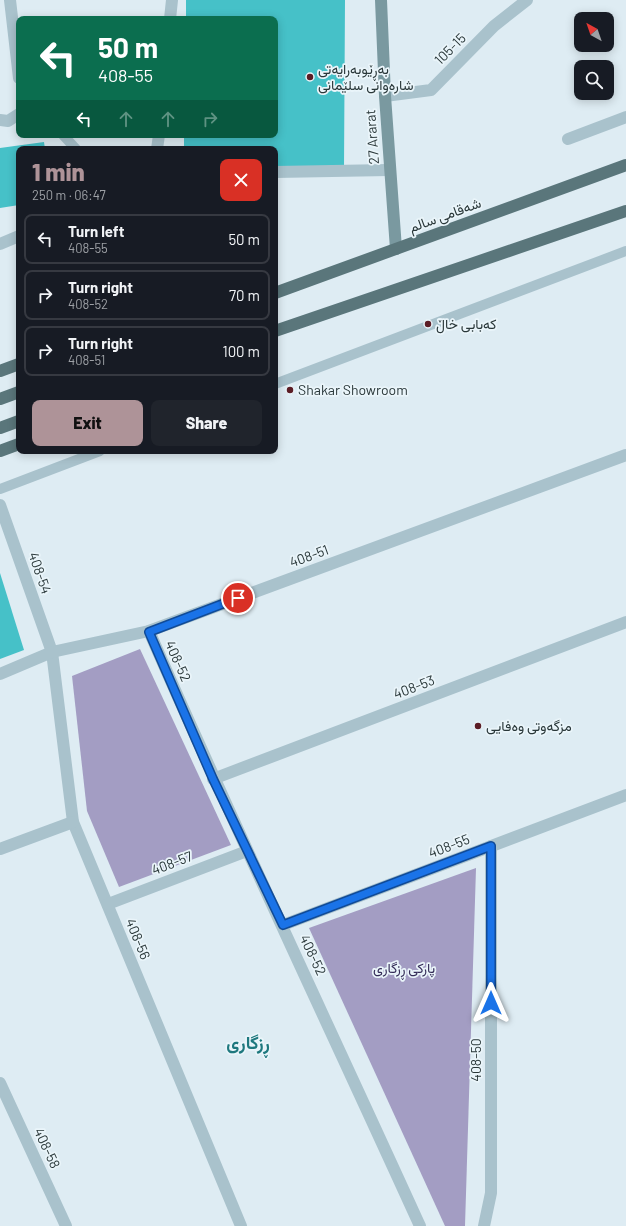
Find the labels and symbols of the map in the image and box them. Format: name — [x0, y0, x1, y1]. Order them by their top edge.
north arrow — [574, 12, 614, 52]
street label: 105-15 — [430, 29, 469, 68]
place label: بەڕێوبەرایەتی شارەوانی سلێمانی — [318, 60, 414, 94]
marker: بەڕێوبەرایەتی شارەوانی سلێمانی — [305, 72, 315, 82]
street label: 27 Ararat — [361, 109, 382, 165]
street label: شەقامی سالم — [406, 194, 484, 236]
place label: کەبابی خاڵ — [436, 315, 497, 334]
marker: کەبابی خاڵ — [423, 319, 433, 329]
place label: Shakar Showroom — [298, 381, 408, 398]
marker: Shakar Showroom — [285, 385, 295, 395]
street label: 408-51 — [287, 541, 331, 570]
street label: 408-54 — [25, 550, 56, 596]
pin — [221, 581, 255, 615]
street label: 408-52 — [162, 638, 195, 684]
street label: 408-53 — [391, 671, 437, 702]
place label: مزگەوتی وەفایی — [486, 717, 572, 735]
marker: مزگەوتی وەفایی — [473, 721, 483, 731]
street label: 408-55 — [426, 830, 472, 861]
street label: 408-57 — [149, 847, 195, 878]
street label: 408-56 — [123, 916, 154, 962]
street label: 408-52 — [297, 932, 330, 978]
park label: پارکی ڕزگاری — [373, 959, 435, 980]
position arrow — [470, 982, 512, 1024]
district label: ڕزگاری — [226, 1031, 270, 1058]
street label: 408-50 — [467, 1038, 484, 1082]
street label: 408-58 — [31, 1125, 64, 1171]

